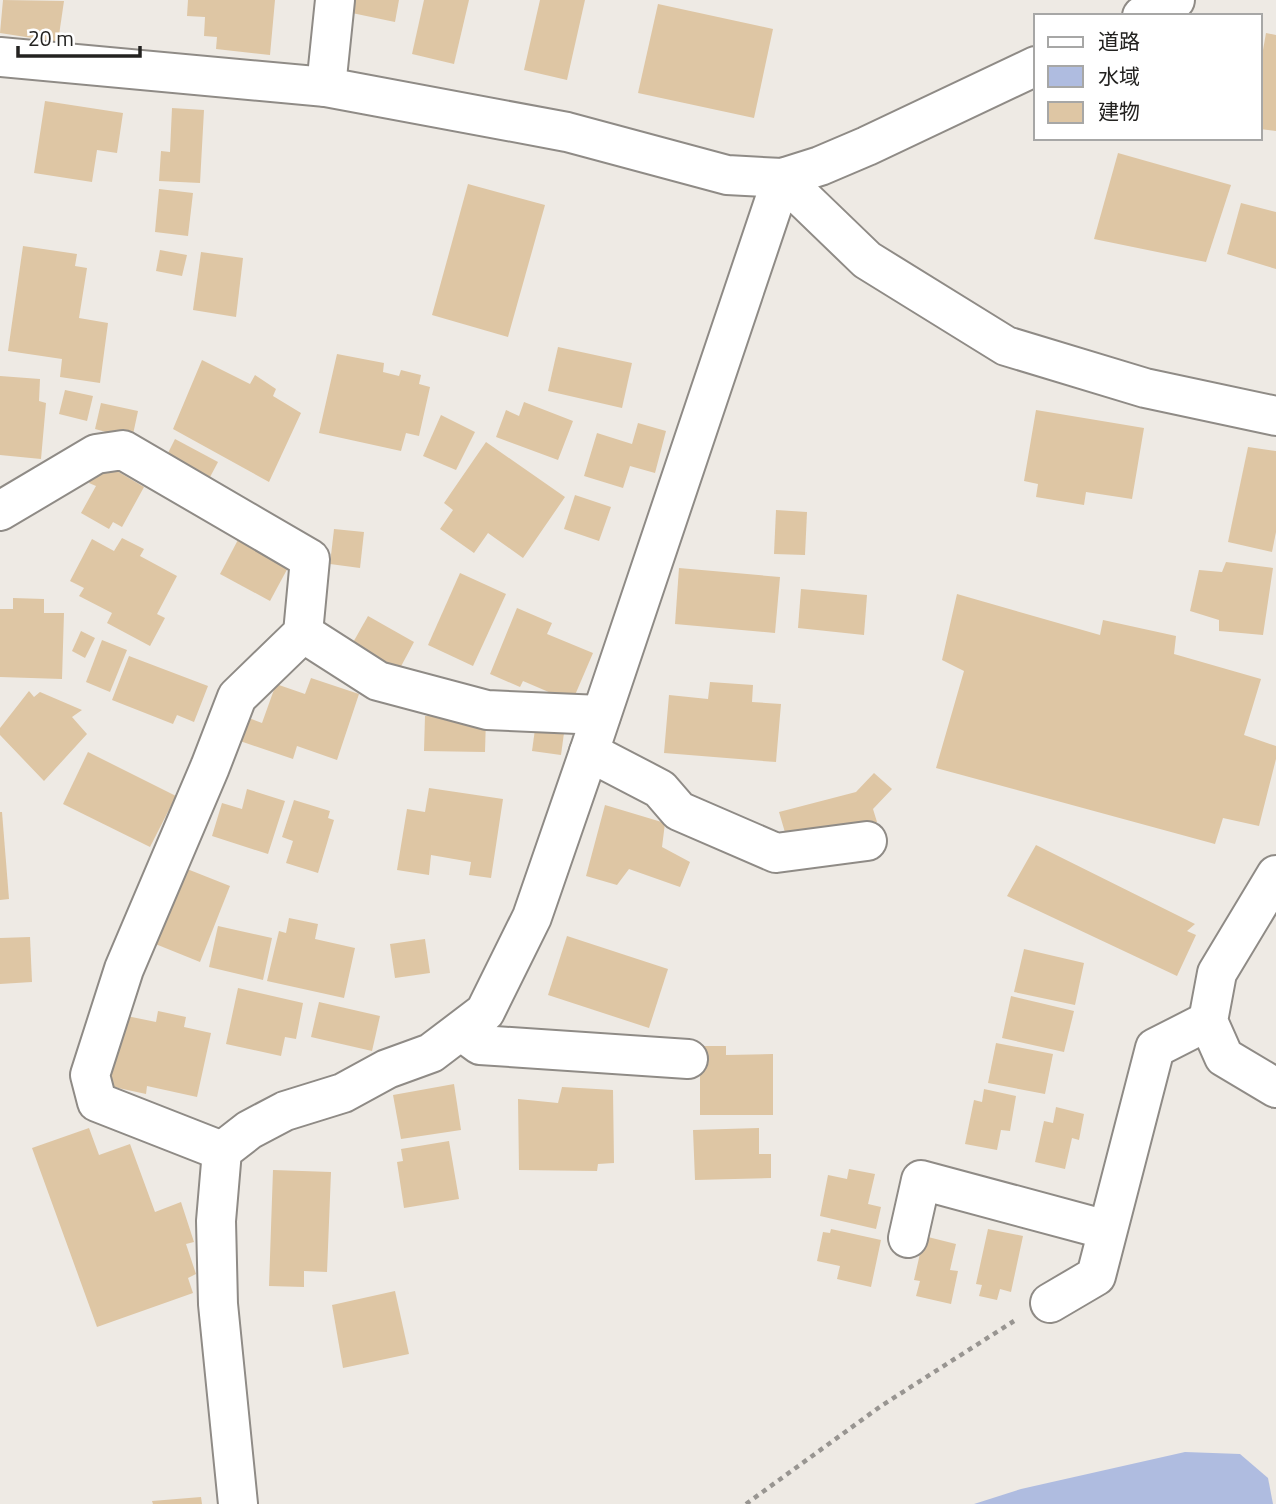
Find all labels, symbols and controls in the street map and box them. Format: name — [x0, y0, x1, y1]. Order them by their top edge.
scale bar — [18, 14, 140, 58]
legend — [1034, 14, 1262, 140]
text: 20 m — [28, 22, 74, 54]
text: 道路 — [1098, 25, 1140, 57]
text: 水域 — [1098, 60, 1140, 92]
text: 建物 — [1098, 95, 1140, 127]

